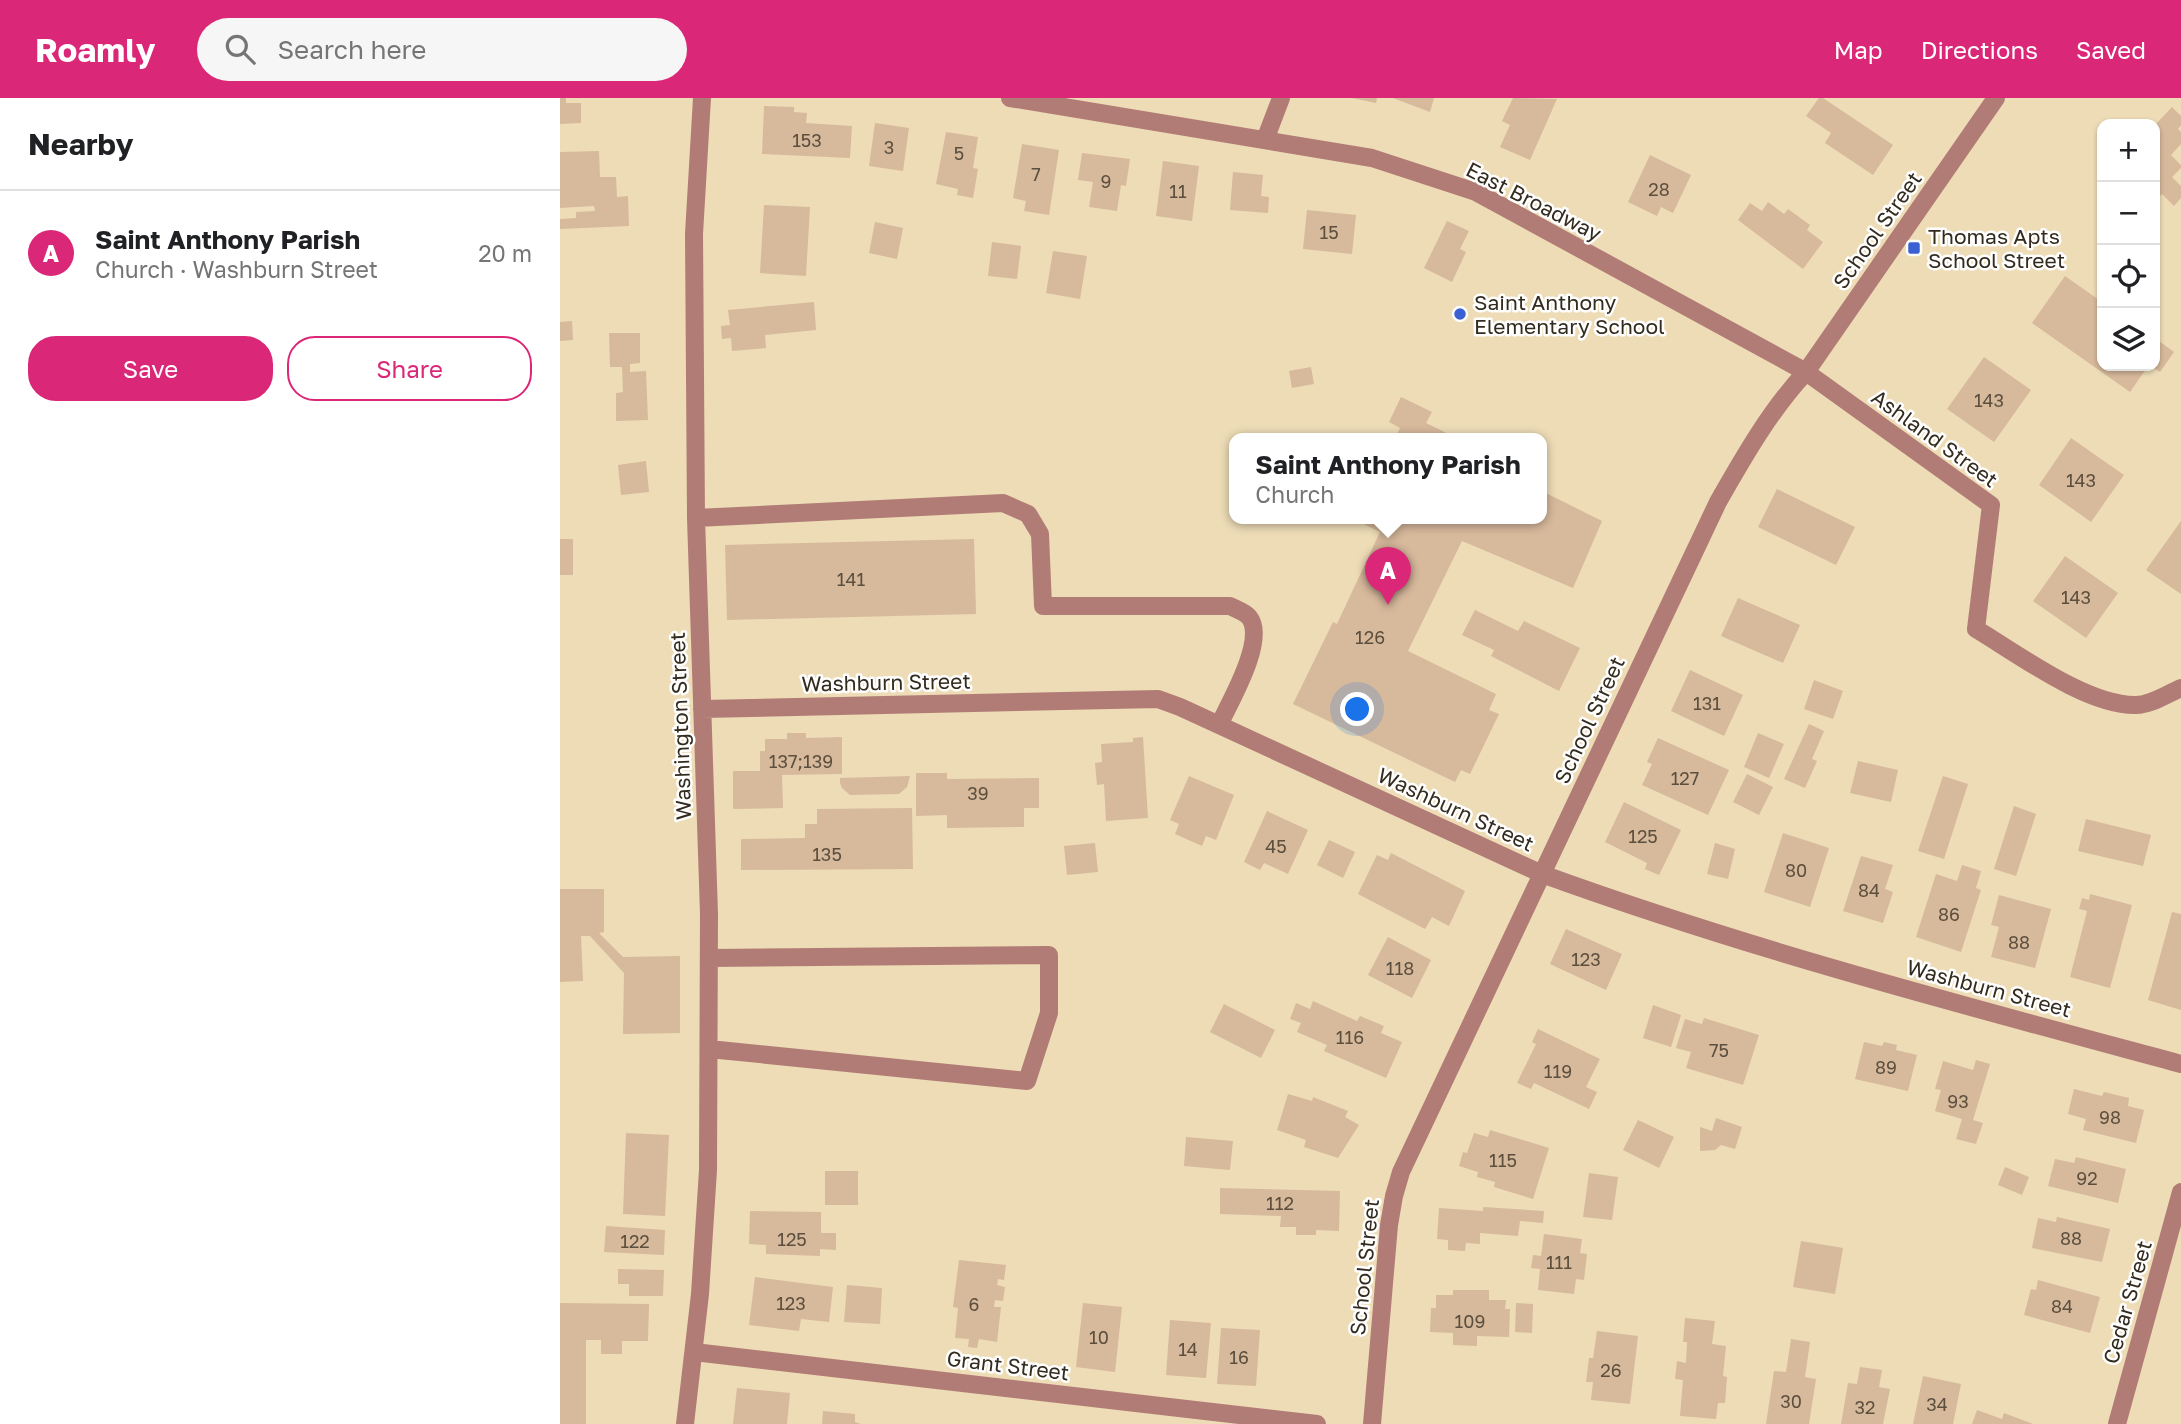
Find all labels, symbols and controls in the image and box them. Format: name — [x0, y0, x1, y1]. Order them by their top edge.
search box — [197, 18, 687, 81]
text: Roamly — [35, 30, 155, 69]
icon: search — [221, 30, 259, 68]
text: Search here — [277, 34, 426, 65]
text: Map — [1834, 35, 1883, 64]
text: Directions — [1921, 35, 2038, 64]
text: Saved — [2076, 35, 2146, 64]
map controls — [2097, 119, 2160, 371]
button: + — [2097, 119, 2160, 182]
text: Nearby — [28, 126, 133, 162]
house number: 153 — [792, 129, 822, 151]
house number: 3 — [884, 136, 894, 158]
house number: 5 — [954, 142, 964, 164]
street label: East Broadway — [1462, 156, 1606, 246]
house number: 7 — [1031, 163, 1041, 185]
street label: School Street — [1827, 166, 1927, 294]
house number: 9 — [1101, 170, 1111, 192]
house number: 28 — [1648, 178, 1670, 200]
house number: 11 — [1169, 180, 1187, 202]
button: − — [2097, 182, 2160, 245]
house number: 15 — [1319, 221, 1339, 243]
place label: Thomas Apts School Street — [1928, 223, 2065, 273]
text: Saint Anthony Parish — [95, 224, 360, 255]
text: A — [43, 239, 59, 267]
text: 20 m — [478, 239, 532, 267]
marker: Thomas Apts School Street — [1906, 240, 1922, 256]
button: locate — [2097, 245, 2160, 308]
text: Church · Washburn Street — [95, 255, 378, 283]
place label: Saint Anthony Elementary School — [1474, 289, 1665, 339]
marker: Saint Anthony Elementary School — [1452, 306, 1468, 322]
button: layers — [2097, 308, 2160, 371]
button: Save — [28, 336, 273, 401]
button: Share — [287, 336, 532, 401]
street label: Ashland Street — [1867, 383, 2003, 493]
house number: 143 — [1974, 389, 2004, 411]
popup — [1229, 433, 1547, 524]
text: Saint Anthony Parish — [1255, 449, 1521, 480]
house number: 143 — [2066, 469, 2096, 491]
text: Church — [1255, 480, 1334, 508]
pin: A — [1365, 547, 1411, 605]
house number: 141 — [837, 568, 865, 590]
house number: 143 — [2061, 586, 2091, 608]
house number: 126 — [1355, 626, 1385, 648]
street label: Washington Street — [664, 632, 696, 820]
street label: School Street — [1548, 652, 1630, 788]
street label: Washburn Street — [801, 668, 971, 696]
your location — [1340, 692, 1374, 726]
house number: 131 — [1693, 692, 1721, 714]
house number: 137;139 — [769, 750, 833, 772]
street label: Washburn Street — [1374, 761, 1538, 857]
house number: 127 — [1671, 767, 1699, 789]
house number: 39 — [967, 782, 989, 804]
house number: 125 — [1628, 825, 1658, 847]
house number: 45 — [1265, 835, 1287, 857]
house number: 135 — [812, 843, 842, 865]
house number: 80 — [1785, 859, 1807, 881]
house number: 84 — [1858, 879, 1880, 901]
house number: 86 — [1938, 903, 1960, 925]
house number: 88 — [2008, 931, 2030, 953]
house number: 123 — [1571, 948, 1601, 970]
street label: Washburn Street — [1904, 954, 2074, 1022]
house number: 118 — [1386, 957, 1414, 979]
house number: 116 — [1336, 1026, 1364, 1048]
house number: 75 — [1709, 1039, 1729, 1061]
house number: 89 — [1875, 1056, 1897, 1078]
house number: 119 — [1544, 1060, 1572, 1082]
house number: 93 — [1947, 1090, 1969, 1112]
house number: 98 — [2099, 1106, 2121, 1128]
house number: 115 — [1489, 1149, 1517, 1171]
house number: 92 — [2076, 1167, 2098, 1189]
house number: 112 — [1266, 1192, 1294, 1214]
street label: School Street — [1344, 1197, 1384, 1337]
house number: 88 — [2060, 1227, 2082, 1249]
house number: 125 — [777, 1228, 807, 1250]
house number: 122 — [620, 1230, 650, 1252]
street label: Cedar Street — [2097, 1237, 2157, 1367]
house number: 111 — [1546, 1251, 1572, 1273]
house number: 123 — [776, 1292, 806, 1314]
house number: 6 — [969, 1293, 979, 1315]
house number: 84 — [2051, 1295, 2073, 1317]
house number: 109 — [1455, 1310, 1485, 1332]
house number: 10 — [1089, 1326, 1109, 1348]
house number: 14 — [1178, 1338, 1198, 1360]
street label: Grant Street — [945, 1345, 1071, 1385]
house number: 16 — [1229, 1346, 1249, 1368]
house number: 26 — [1600, 1359, 1622, 1381]
house number: 30 — [1780, 1390, 1802, 1412]
house number: 34 — [1926, 1393, 1948, 1415]
house number: 32 — [1855, 1396, 1875, 1418]

